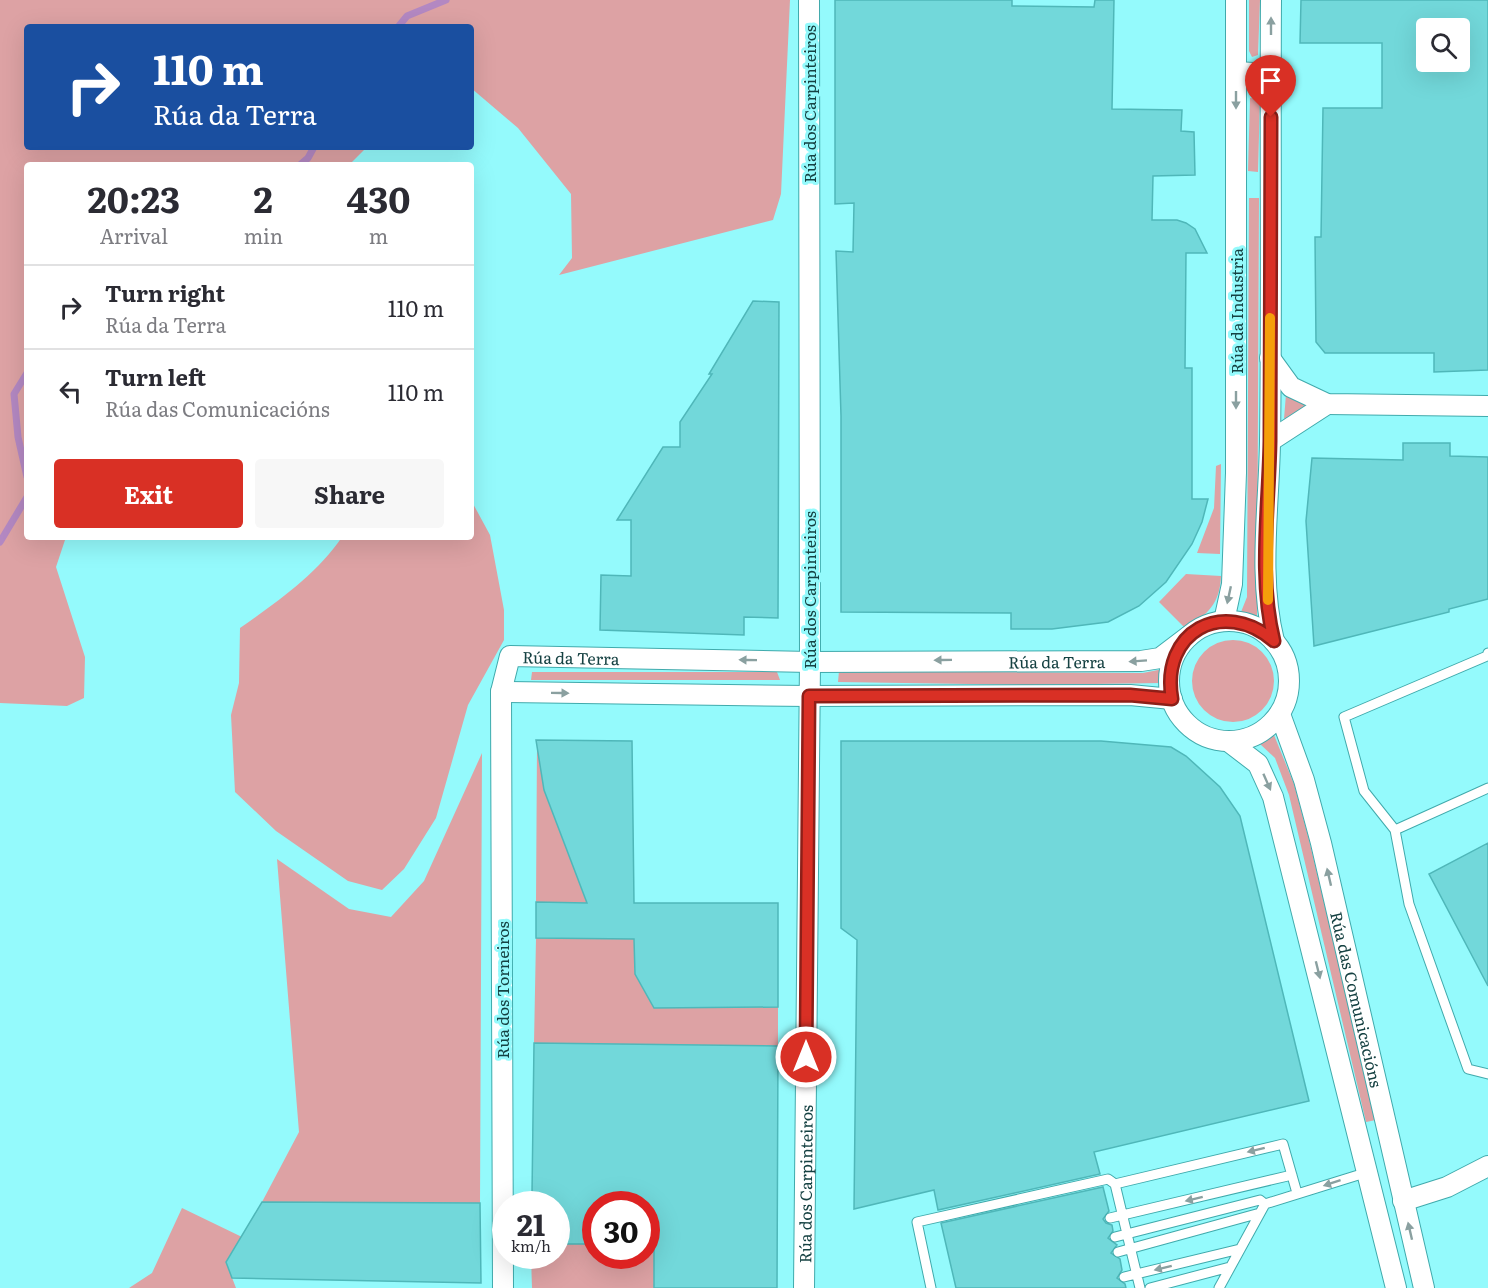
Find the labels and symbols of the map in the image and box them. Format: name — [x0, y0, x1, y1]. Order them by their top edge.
one-way arrow — [1266, 16, 1276, 35]
street label: Rúa dos Carpinteiros — [797, 25, 821, 183]
pin — [1245, 55, 1296, 117]
one-way arrow — [1231, 91, 1241, 110]
street label: Rúa da Industria — [1224, 248, 1248, 374]
one-way arrow — [1231, 391, 1241, 410]
street label: Rúa dos Carpinteiros — [797, 511, 821, 669]
one-way arrow — [1224, 586, 1234, 604]
street label: Rúa da Terra — [522, 644, 620, 670]
street label: Rúa da Terra — [1008, 649, 1106, 673]
one-way arrow — [739, 655, 758, 665]
one-way arrow — [934, 655, 953, 665]
one-way arrow — [1128, 656, 1147, 665]
one-way arrow — [550, 688, 569, 698]
one-way arrow — [1262, 774, 1271, 791]
one-way arrow — [1323, 868, 1333, 887]
street label: Rúa das Comunicacións — [1325, 909, 1389, 1090]
street label: Rúa dos Torneiros — [490, 921, 514, 1059]
one-way arrow — [1314, 961, 1324, 979]
position arrow — [774, 1025, 838, 1089]
street label: Rúa dos Carpinteiros — [792, 1105, 818, 1263]
one-way arrow — [1247, 1146, 1265, 1156]
one-way arrow — [1323, 1178, 1341, 1188]
speed limit sign: 30 — [582, 1191, 660, 1269]
one-way arrow — [1185, 1194, 1203, 1204]
one-way arrow — [1405, 1222, 1415, 1240]
one-way arrow — [1154, 1263, 1172, 1273]

